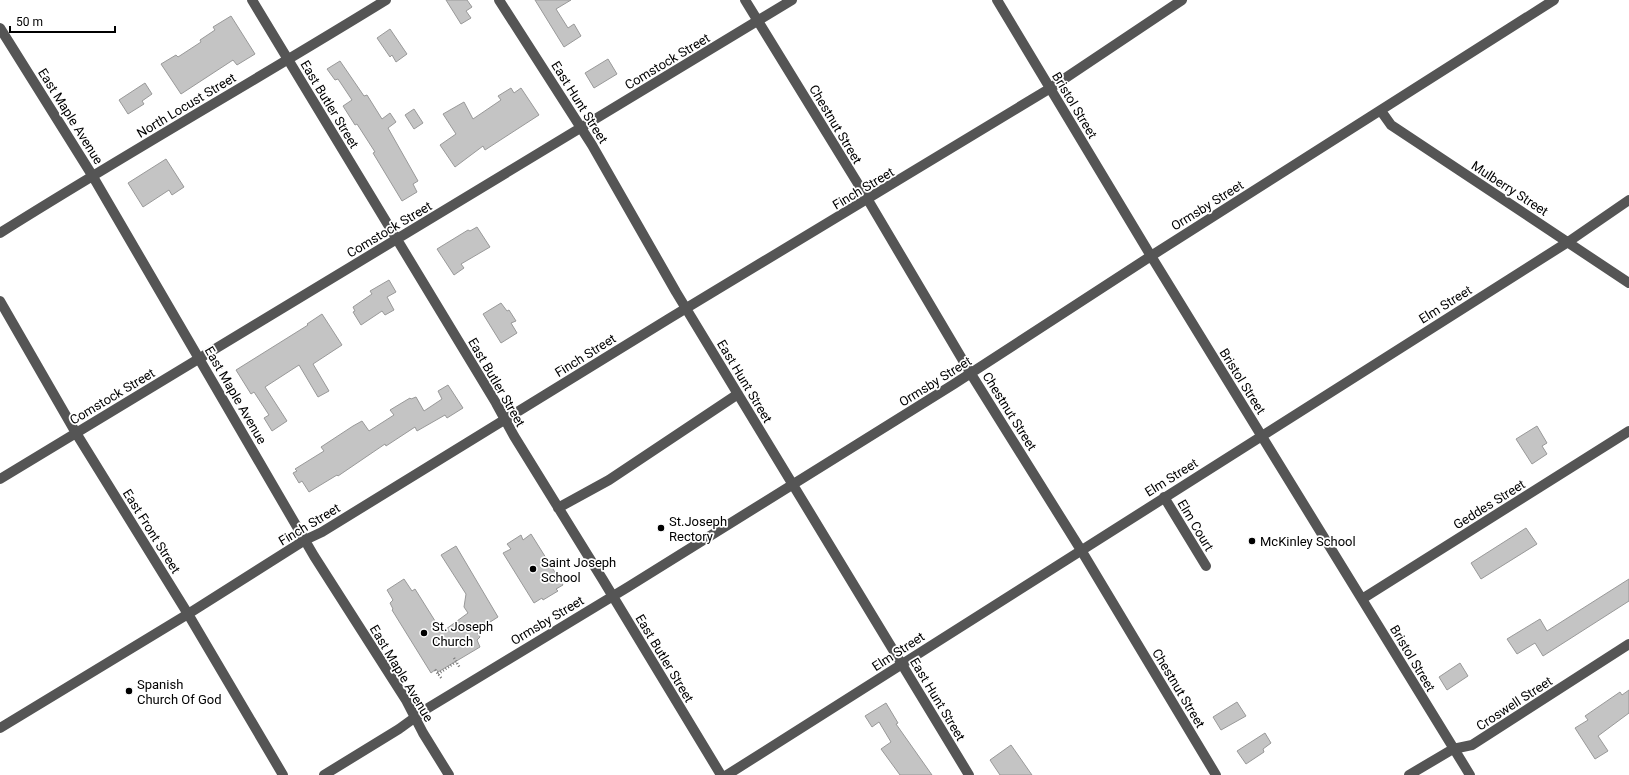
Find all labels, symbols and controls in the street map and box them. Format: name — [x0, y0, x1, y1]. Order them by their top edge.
scale bar — [10, 8, 115, 34]
text: 50 m — [16, 15, 43, 29]
street label: Comstock Street — [622, 30, 712, 93]
street label: East Butler Street — [297, 57, 362, 151]
street label: East Hunt Street — [548, 58, 611, 146]
street label: East Maple Avenue — [35, 66, 106, 167]
street label: Bristol Street — [1049, 69, 1100, 141]
street label: North Locust Street — [134, 70, 239, 141]
street label: Chestnut Street — [806, 82, 865, 167]
street label: Mulberry Street — [1469, 158, 1551, 219]
street label: Finch Street — [830, 164, 897, 213]
street label: Ormsby Street — [1168, 177, 1246, 234]
street label: Comstock Street — [344, 198, 434, 261]
street label: Elm Street — [1416, 282, 1474, 327]
street label: Finch Street — [552, 331, 619, 380]
street label: East Butler Street — [465, 335, 528, 429]
street label: East Hunt Street — [714, 337, 775, 425]
street label: East Maple Avenue — [202, 344, 270, 447]
street label: Bristol Street — [1216, 346, 1269, 417]
street label: Ormsby Street — [896, 353, 974, 410]
street label: Comstock Street — [67, 365, 157, 428]
street label: Chestnut Street — [979, 369, 1040, 453]
street label: Elm Street — [1142, 455, 1200, 500]
street label: Geddes Street — [1451, 476, 1528, 532]
street label: East Front Street — [120, 486, 183, 576]
street label: Elm Court — [1174, 497, 1217, 554]
street label: Finch Street — [276, 500, 343, 549]
place label: St.Joseph Rectory — [669, 514, 727, 544]
marker: St.Joseph Rectory — [656, 523, 666, 533]
place label: McKinley School — [1260, 534, 1356, 549]
marker: McKinley School — [1247, 536, 1257, 546]
place label: Saint Joseph School — [541, 555, 616, 585]
marker: Saint Joseph School — [528, 564, 538, 574]
street label: Ormsby Street — [508, 593, 586, 648]
street label: East Butler Street — [632, 611, 697, 705]
place label: St. Joseph Church — [432, 619, 493, 649]
street label: East Maple Avenue — [367, 622, 436, 724]
street label: Bristol Street — [1387, 622, 1438, 694]
marker: St. Joseph Church — [419, 628, 429, 638]
street label: Elm Street — [869, 629, 927, 674]
street label: Chestnut Street — [1149, 646, 1208, 731]
street label: East Hunt Street — [907, 655, 968, 743]
street label: Croswell Street — [1474, 673, 1555, 734]
place label: Spanish Church Of God — [137, 677, 222, 707]
marker: Spanish Church Of God — [124, 686, 134, 696]

